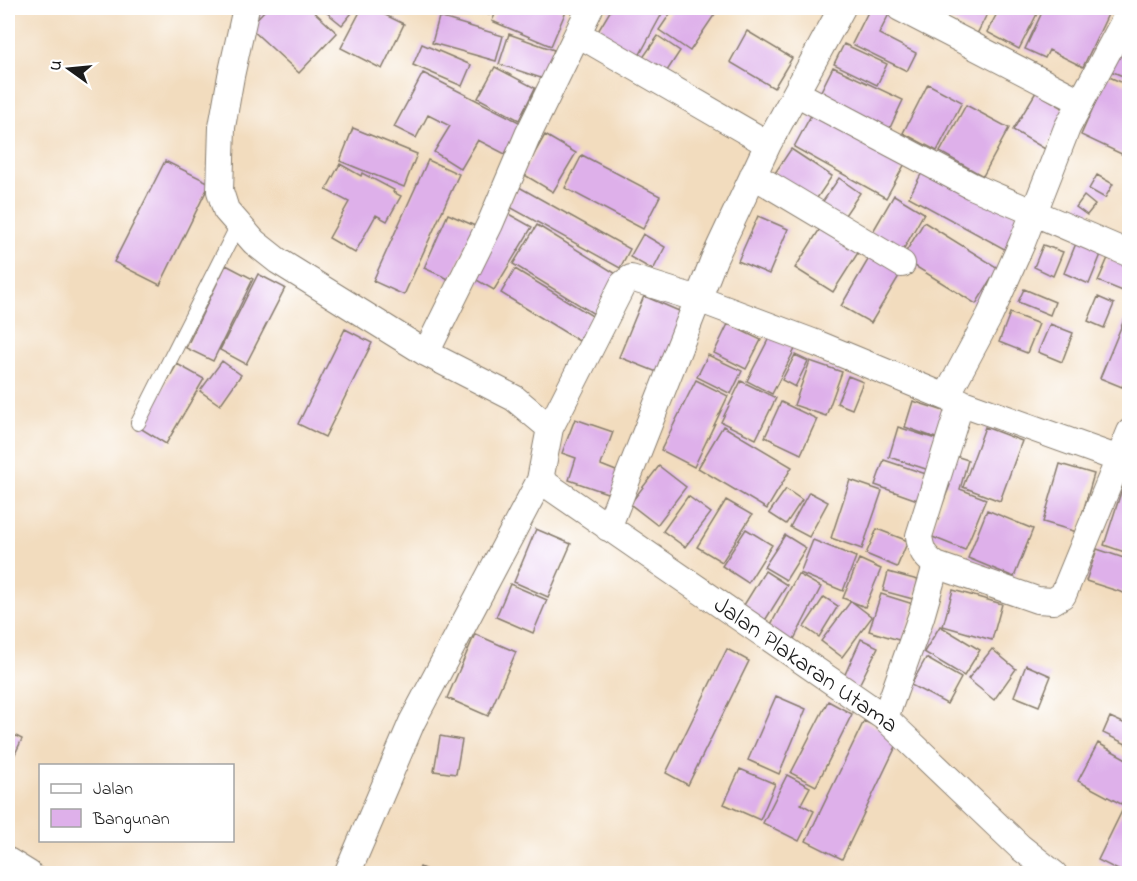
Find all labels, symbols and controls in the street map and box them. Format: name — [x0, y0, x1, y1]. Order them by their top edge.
north arrow — [39, 39, 99, 99]
text: U — [44, 58, 69, 74]
street label: Jalan Plakaran Utama — [705, 589, 905, 743]
legend — [39, 764, 234, 842]
text: Jalan — [93, 777, 133, 803]
text: Bangunan — [92, 807, 170, 834]

